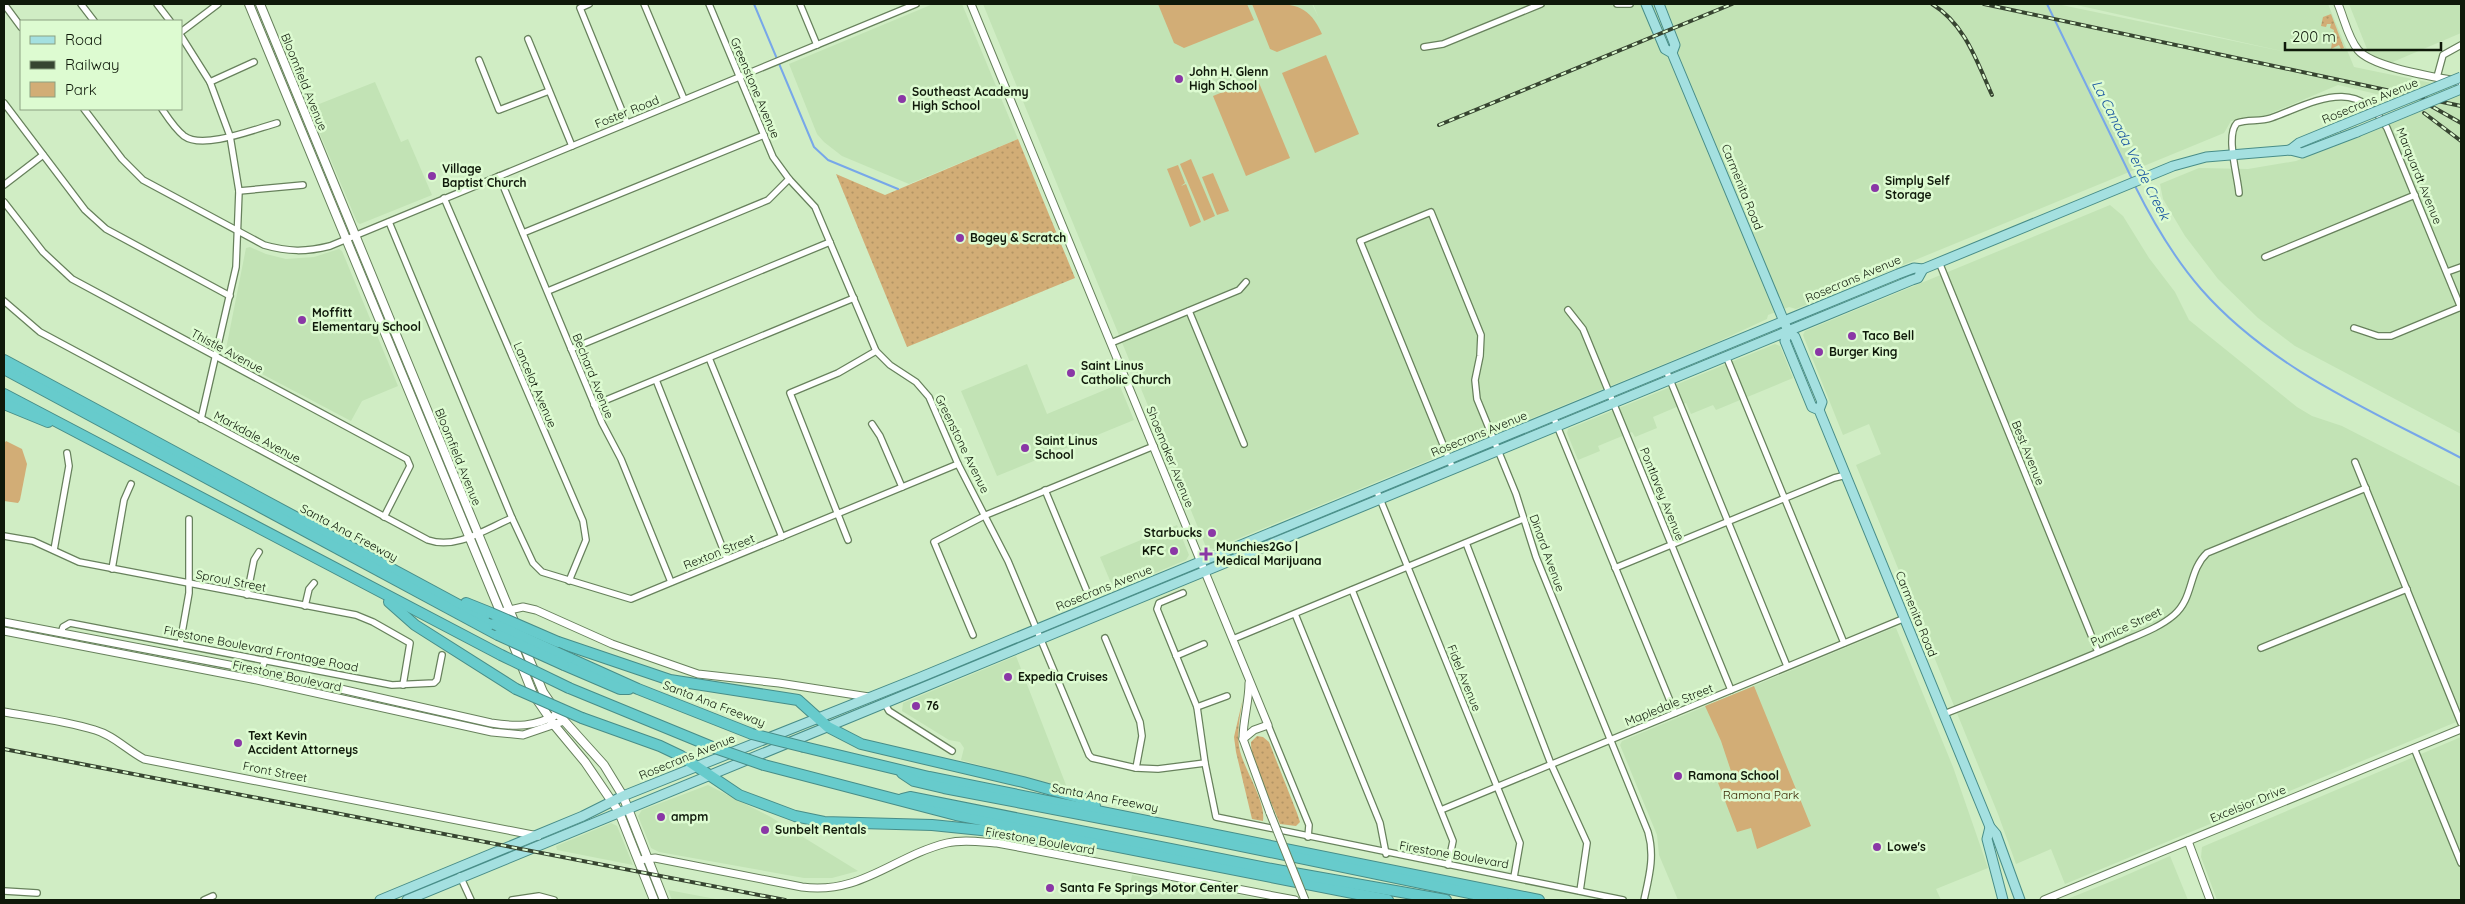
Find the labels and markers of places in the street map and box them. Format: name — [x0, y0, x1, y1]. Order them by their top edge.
place label: John H. Glenn High School — [1189, 64, 1269, 93]
marker: John H. Glenn High School — [1173, 73, 1185, 85]
place label: Southeast Academy High School — [912, 84, 1028, 113]
marker: Southeast Academy High School — [896, 93, 908, 105]
place label: Village Baptist Church — [442, 161, 527, 190]
marker: Village Baptist Church — [426, 170, 438, 182]
place label: Simply Self Storage — [1885, 173, 1951, 202]
marker: Simply Self Storage — [1869, 182, 1881, 194]
place label: Bogey & Scratch — [970, 230, 1066, 245]
marker: Bogey & Scratch — [954, 232, 966, 244]
place label: Moffitt Elementary School — [312, 305, 421, 334]
marker: Moffitt Elementary School — [296, 314, 308, 326]
place label: Taco Bell — [1862, 328, 1914, 343]
marker: Taco Bell — [1846, 330, 1858, 342]
place label: Burger King — [1829, 344, 1898, 359]
marker: Burger King — [1813, 346, 1825, 358]
place label: Saint Linus Catholic Church — [1081, 358, 1171, 387]
marker: Saint Linus Catholic Church — [1065, 367, 1077, 379]
place label: Saint Linus School — [1035, 433, 1098, 462]
marker: Saint Linus School — [1019, 442, 1031, 454]
place label: Starbucks — [1144, 525, 1202, 540]
marker: Starbucks — [1206, 527, 1218, 539]
place label: Munchies2Go | Medical Marijuana — [1216, 539, 1322, 568]
place label: KFC — [1142, 543, 1164, 558]
marker: KFC — [1168, 545, 1180, 557]
marker: Munchies2Go | Medical Marijuana — [1200, 548, 1212, 560]
place label: Expedia Cruises — [1018, 669, 1108, 684]
marker: Expedia Cruises — [1002, 671, 1014, 683]
place label: 76 — [926, 698, 939, 713]
marker: 76 — [910, 700, 922, 712]
place label: Text Kevin Accident Attorneys — [248, 728, 358, 757]
marker: Text Kevin Accident Attorneys — [232, 737, 244, 749]
place label: Ramona School — [1688, 768, 1779, 783]
marker: Ramona School — [1672, 770, 1684, 782]
place label: ampm — [671, 809, 708, 824]
marker: ampm — [655, 811, 667, 823]
place label: Sunbelt Rentals — [775, 822, 867, 837]
marker: Sunbelt Rentals — [759, 824, 771, 836]
place label: Lowe's — [1887, 839, 1926, 854]
marker: Lowe's — [1871, 841, 1883, 853]
place label: Santa Fe Springs Motor Center — [1060, 880, 1238, 895]
marker: Santa Fe Springs Motor Center — [1044, 882, 1056, 894]

